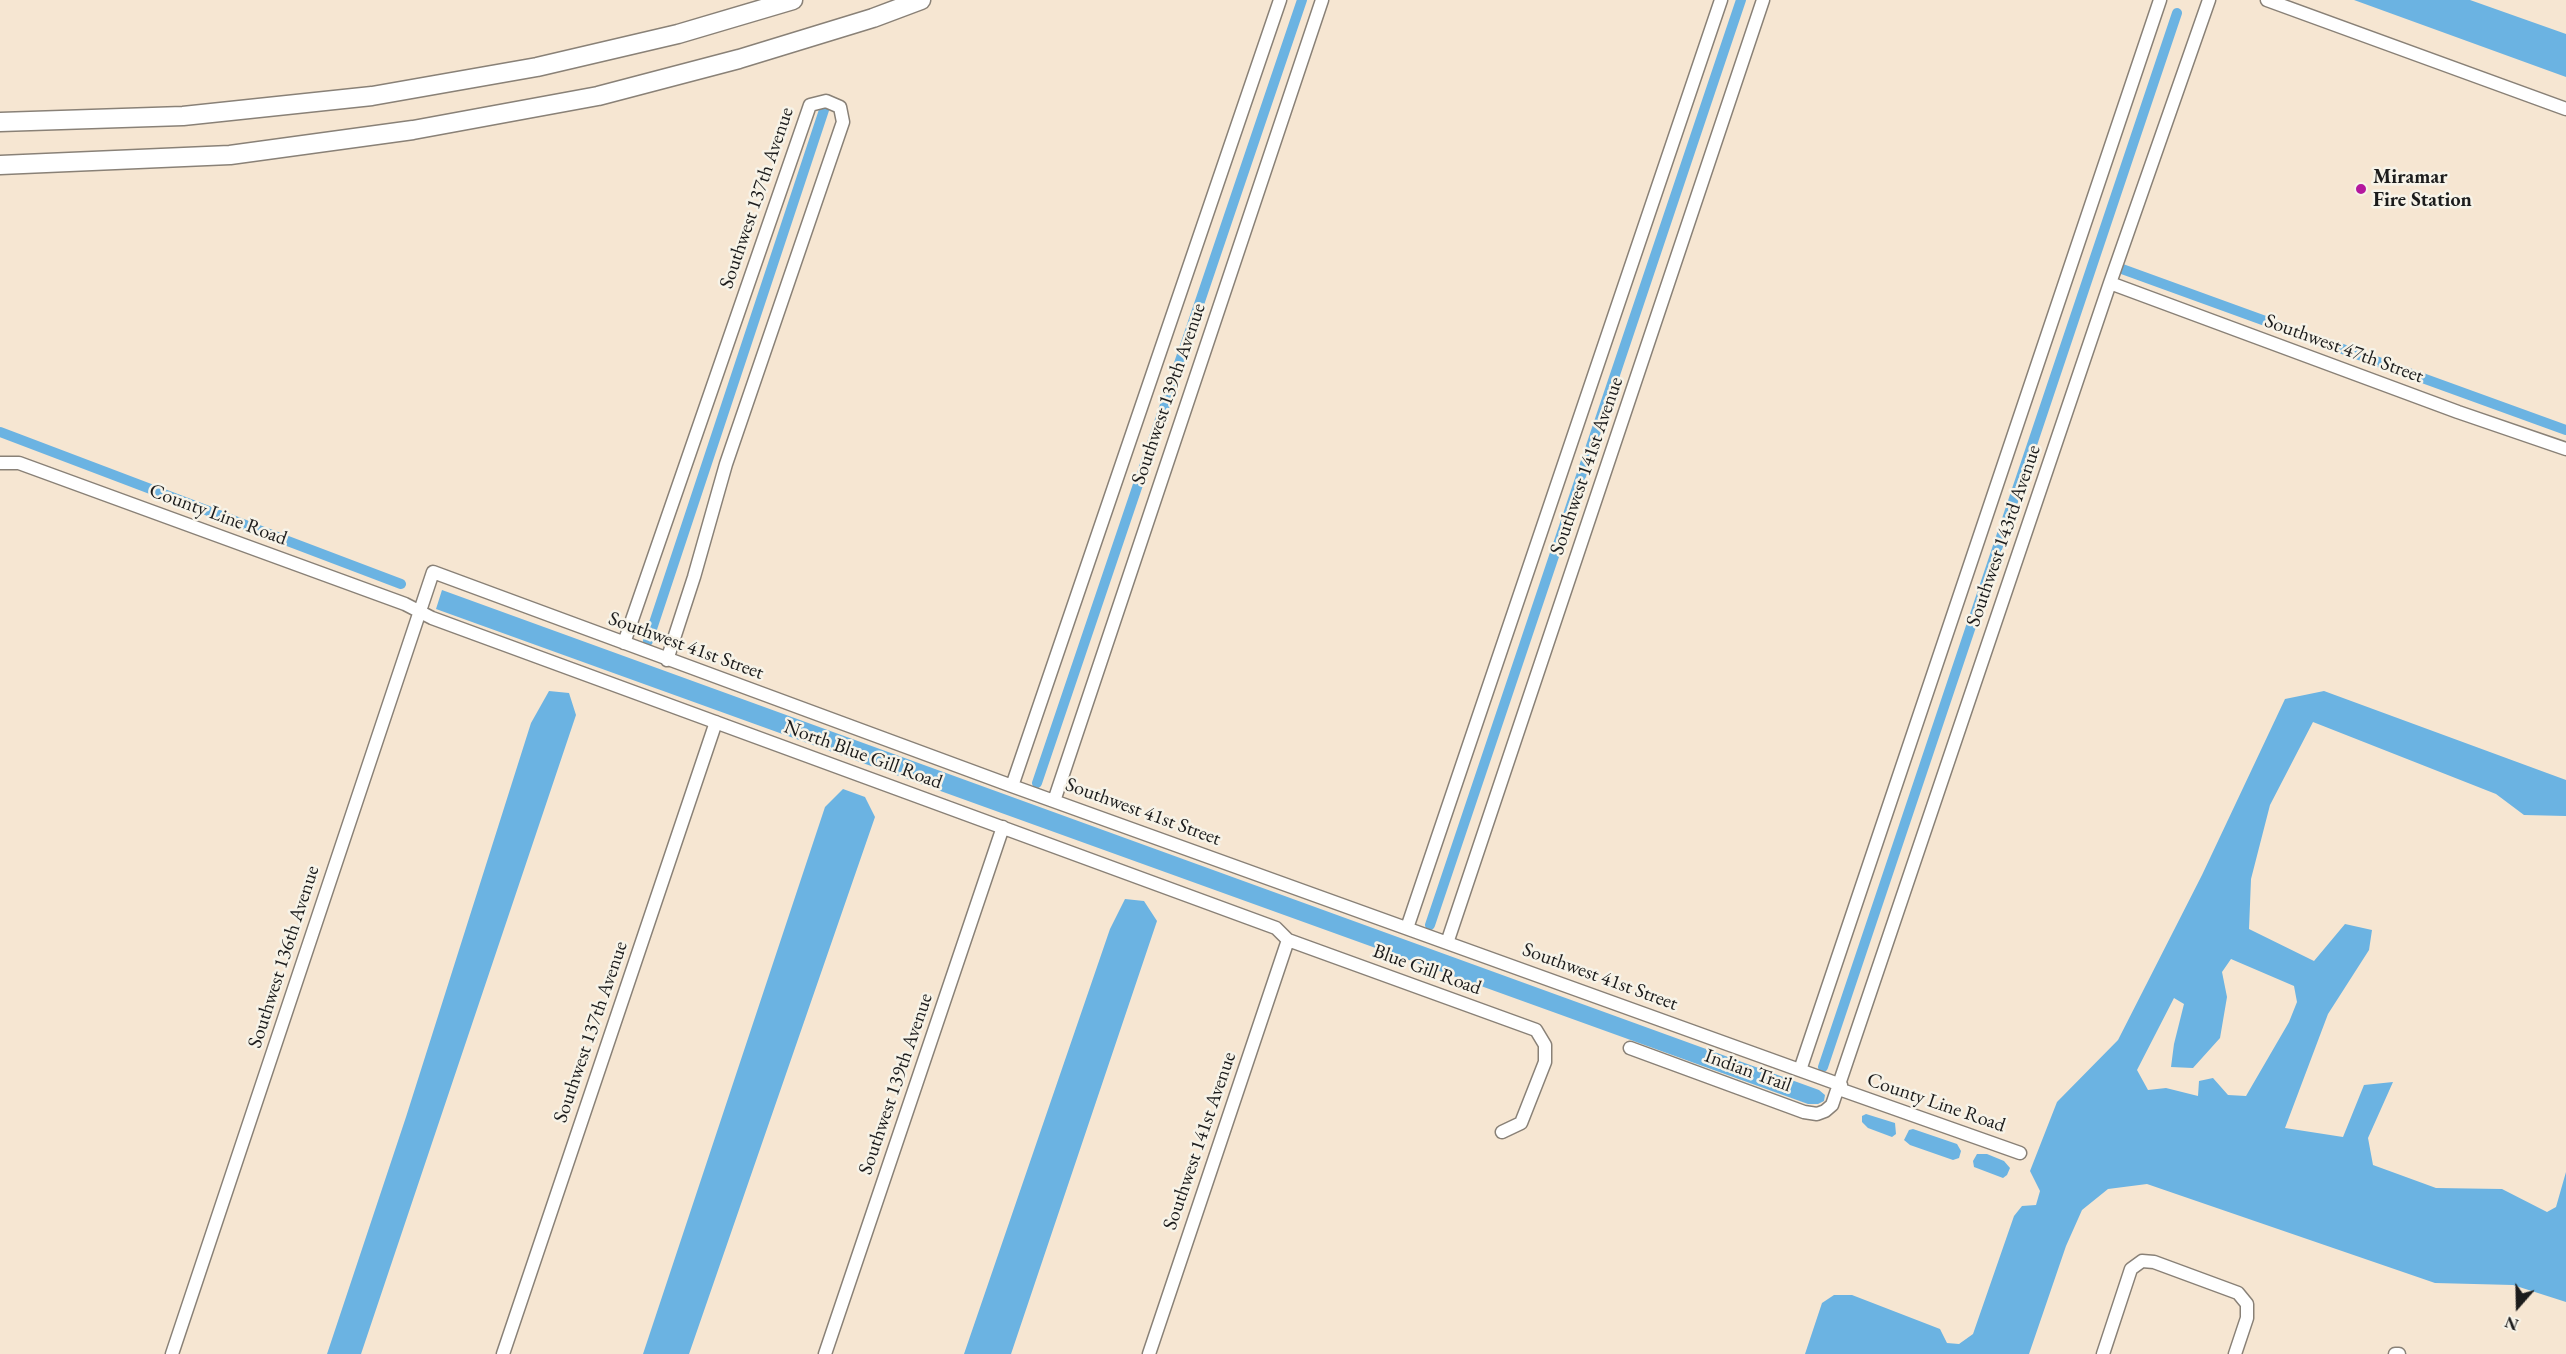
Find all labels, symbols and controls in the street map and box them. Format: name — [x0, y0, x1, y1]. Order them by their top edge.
street label: Southwest 137th Avenue — [715, 104, 799, 292]
place label: Miramar Fire Station — [2373, 166, 2472, 213]
marker: Miramar Fire Station — [2354, 182, 2368, 196]
street label: Southwest 139th Avenue — [1127, 300, 1211, 488]
street label: Southwest 47th Street — [2261, 309, 2427, 389]
street label: Southwest 141st Avenue — [1545, 374, 1629, 558]
street label: Southwest 143rd Avenue — [1962, 442, 2046, 630]
street label: County Line Road — [146, 479, 290, 551]
street label: Southwest 41st Street — [605, 607, 767, 685]
street label: North Blue Gill Road — [781, 715, 945, 795]
street label: Southwest 41st Street — [1062, 773, 1224, 851]
street label: Southwest 136th Avenue — [243, 863, 325, 1051]
street label: Southwest 137th Avenue — [549, 938, 633, 1126]
street label: Southwest 41st Street — [1519, 938, 1681, 1016]
street label: Blue Gill Road — [1369, 939, 1485, 1001]
street label: Southwest 139th Avenue — [854, 990, 938, 1178]
street label: Indian Trail — [1701, 1044, 1795, 1098]
street label: Southwest 141st Avenue — [1158, 1049, 1242, 1233]
street label: County Line Road — [1864, 1068, 2008, 1138]
north arrow — [2488, 1276, 2548, 1336]
text: N — [2502, 1311, 2521, 1335]

